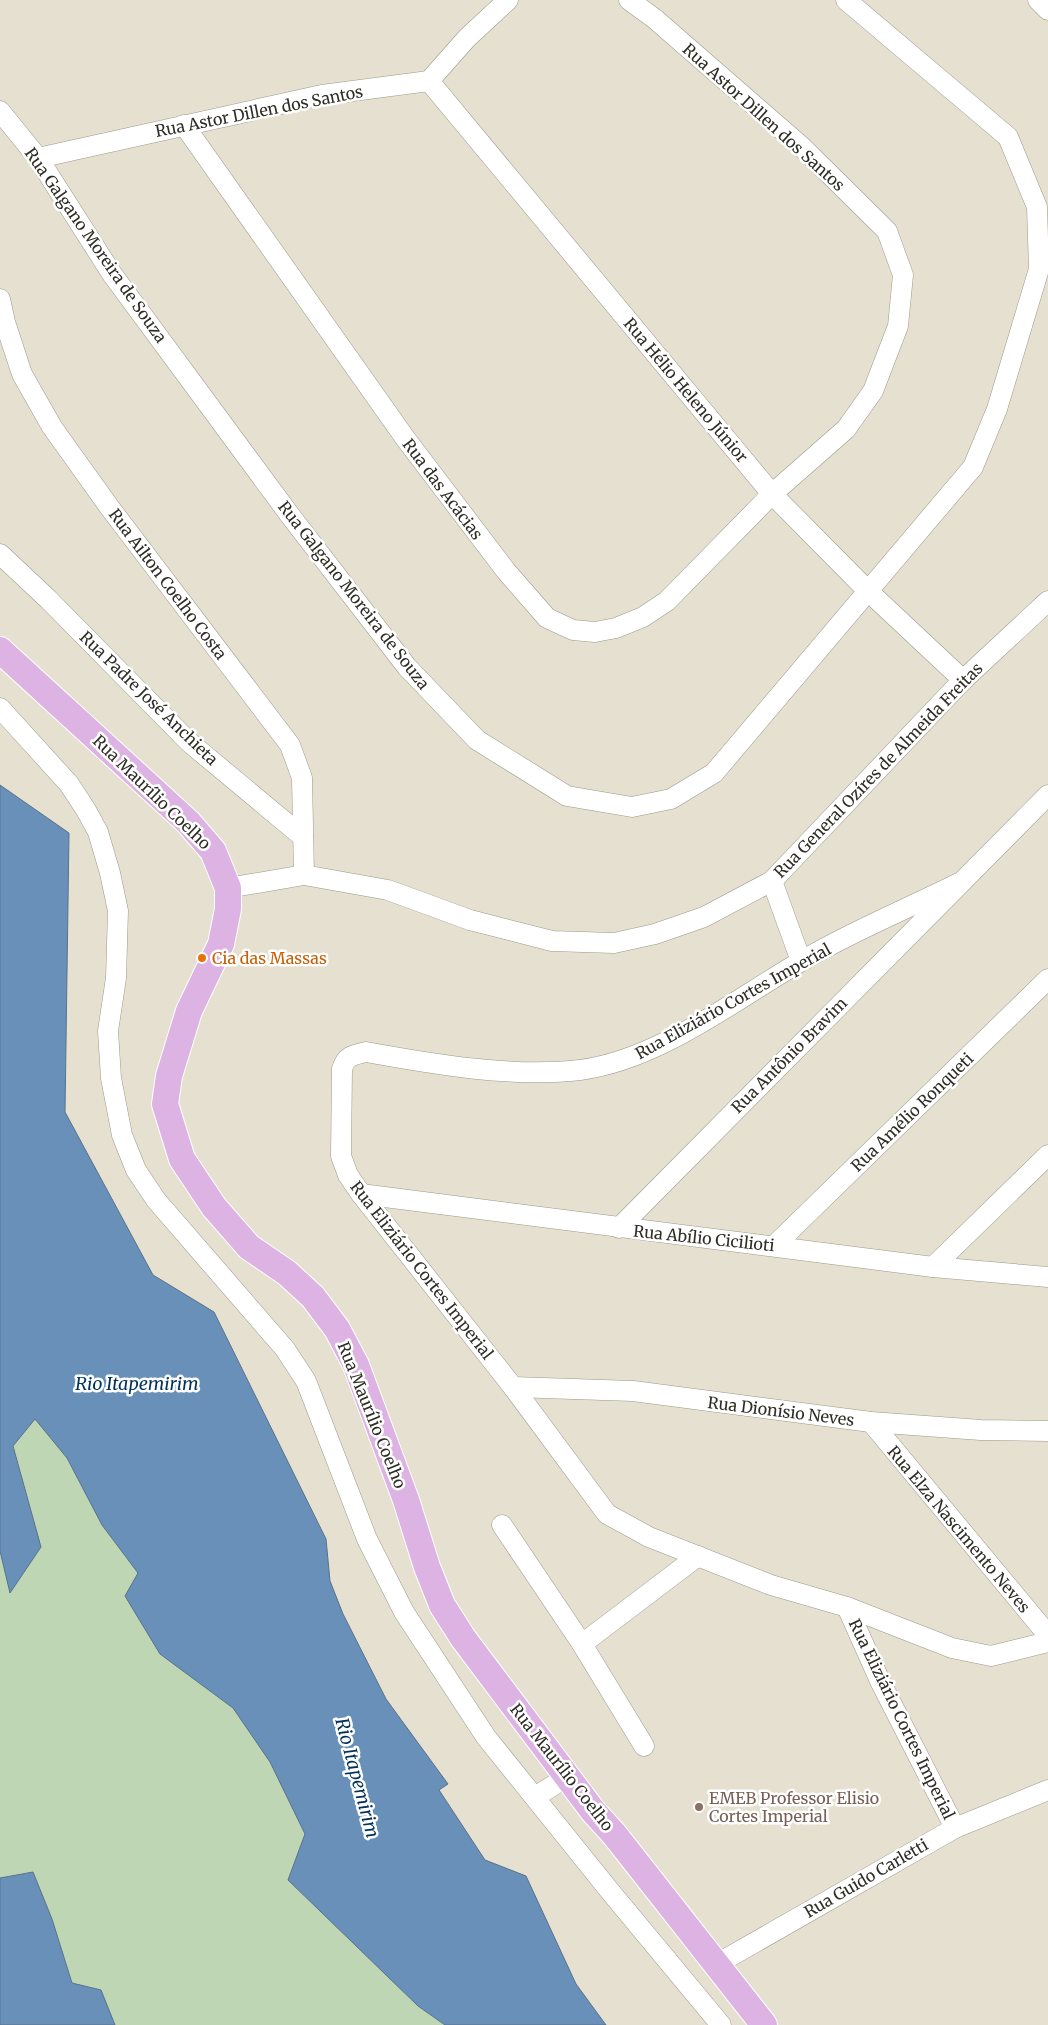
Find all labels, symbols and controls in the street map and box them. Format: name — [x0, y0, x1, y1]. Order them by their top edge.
street label: Rua Astor Dillen dos Santos — [679, 39, 849, 195]
street label: Rua Astor Dillen dos Santos — [154, 81, 365, 141]
street label: Rua Galgano Moreira de Souza — [21, 144, 171, 347]
street label: Rua Hélio Heleno Júnior — [620, 314, 752, 466]
street label: Rua das Acácias — [399, 435, 487, 543]
street label: Rua Galgano Moreira de Souza — [274, 497, 434, 694]
street label: Rua Ailton Coelho Costa — [105, 505, 231, 664]
street label: Rua Padre José Anchieta — [76, 627, 223, 769]
street label: Rua General Ozíres de Almeida Freitas — [770, 658, 987, 882]
street label: Rua Maurílio Coelho — [89, 731, 215, 853]
street label: Rua Eliziário Cortes Imperial — [632, 939, 834, 1063]
place label: Cia das Massas — [212, 948, 327, 968]
marker: Cia das Massas — [196, 952, 208, 964]
street label: Rua Antônio Bravim — [727, 993, 851, 1117]
street label: Rua Amélio Ronqueti — [847, 1048, 977, 1176]
street label: Rua Eliziário Cortes Imperial — [346, 1177, 498, 1363]
street label: Rua Abílio Cicilioti — [632, 1221, 776, 1255]
street label: Rua Maurílio Coelho — [333, 1339, 411, 1491]
water label: Rio Itapemirim — [75, 1372, 199, 1395]
street label: Rua Dionísio Neves — [707, 1392, 856, 1430]
street label: Rua Elza Nascimento Neves — [883, 1442, 1035, 1617]
street label: Rua Eliziário Cortes Imperial — [845, 1616, 959, 1822]
street label: Rua Maurílio Coelho — [506, 1699, 618, 1835]
water label: Rio Itapemirim — [330, 1715, 385, 1840]
place label: EMEB Professor Elisio Cortes Imperial — [709, 1788, 879, 1826]
marker: EMEB Professor Elisio Cortes Imperial — [693, 1801, 705, 1813]
street label: Rua Guido Carletti — [800, 1834, 932, 1922]

